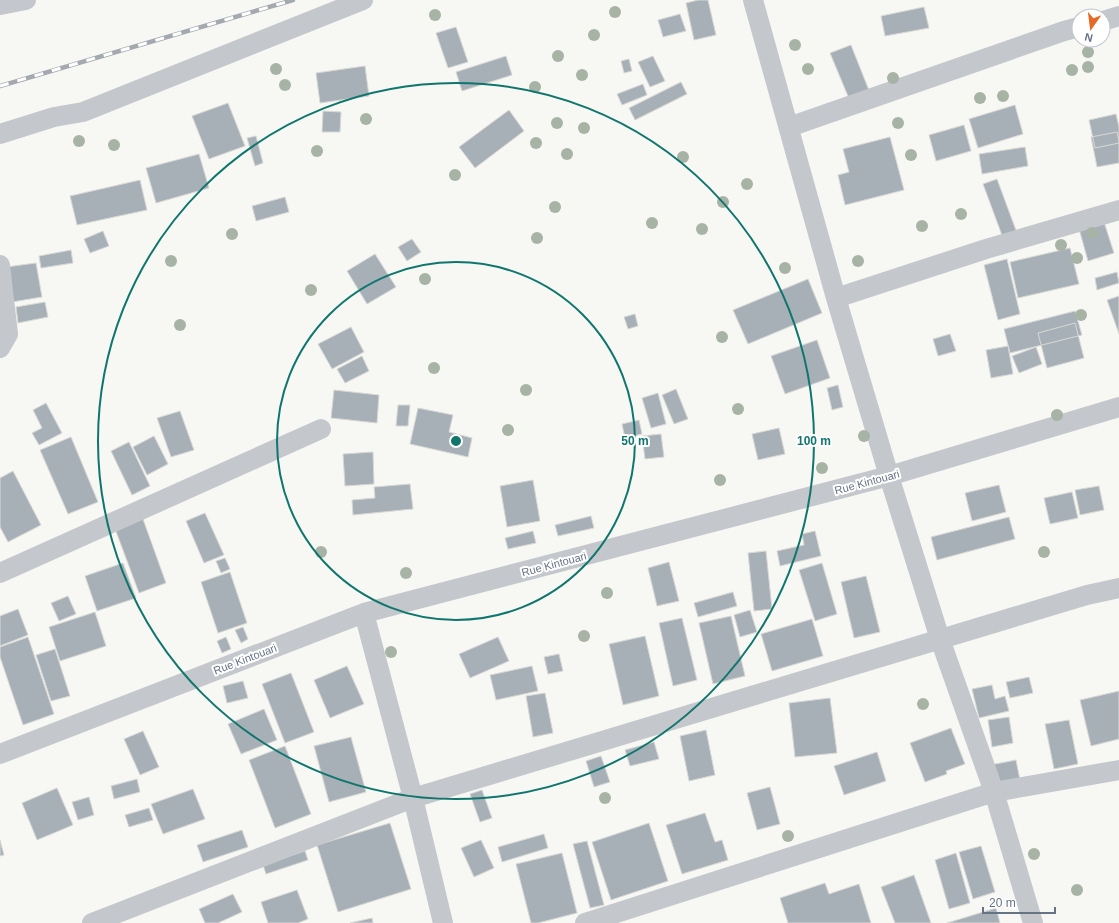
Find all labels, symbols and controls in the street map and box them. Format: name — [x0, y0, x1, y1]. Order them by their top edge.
north arrow — [1071, 8, 1111, 48]
text: N — [1083, 31, 1094, 44]
centre of rings — [449, 434, 463, 448]
text: 50 m — [621, 434, 649, 448]
text: 100 m — [797, 434, 831, 448]
street label: Rue Kintouari — [833, 468, 901, 496]
street label: Rue Kintouari — [520, 550, 588, 578]
street label: Rue Kintouari — [212, 641, 278, 677]
scale bar — [983, 889, 1055, 915]
text: 20 m — [989, 896, 1016, 910]

